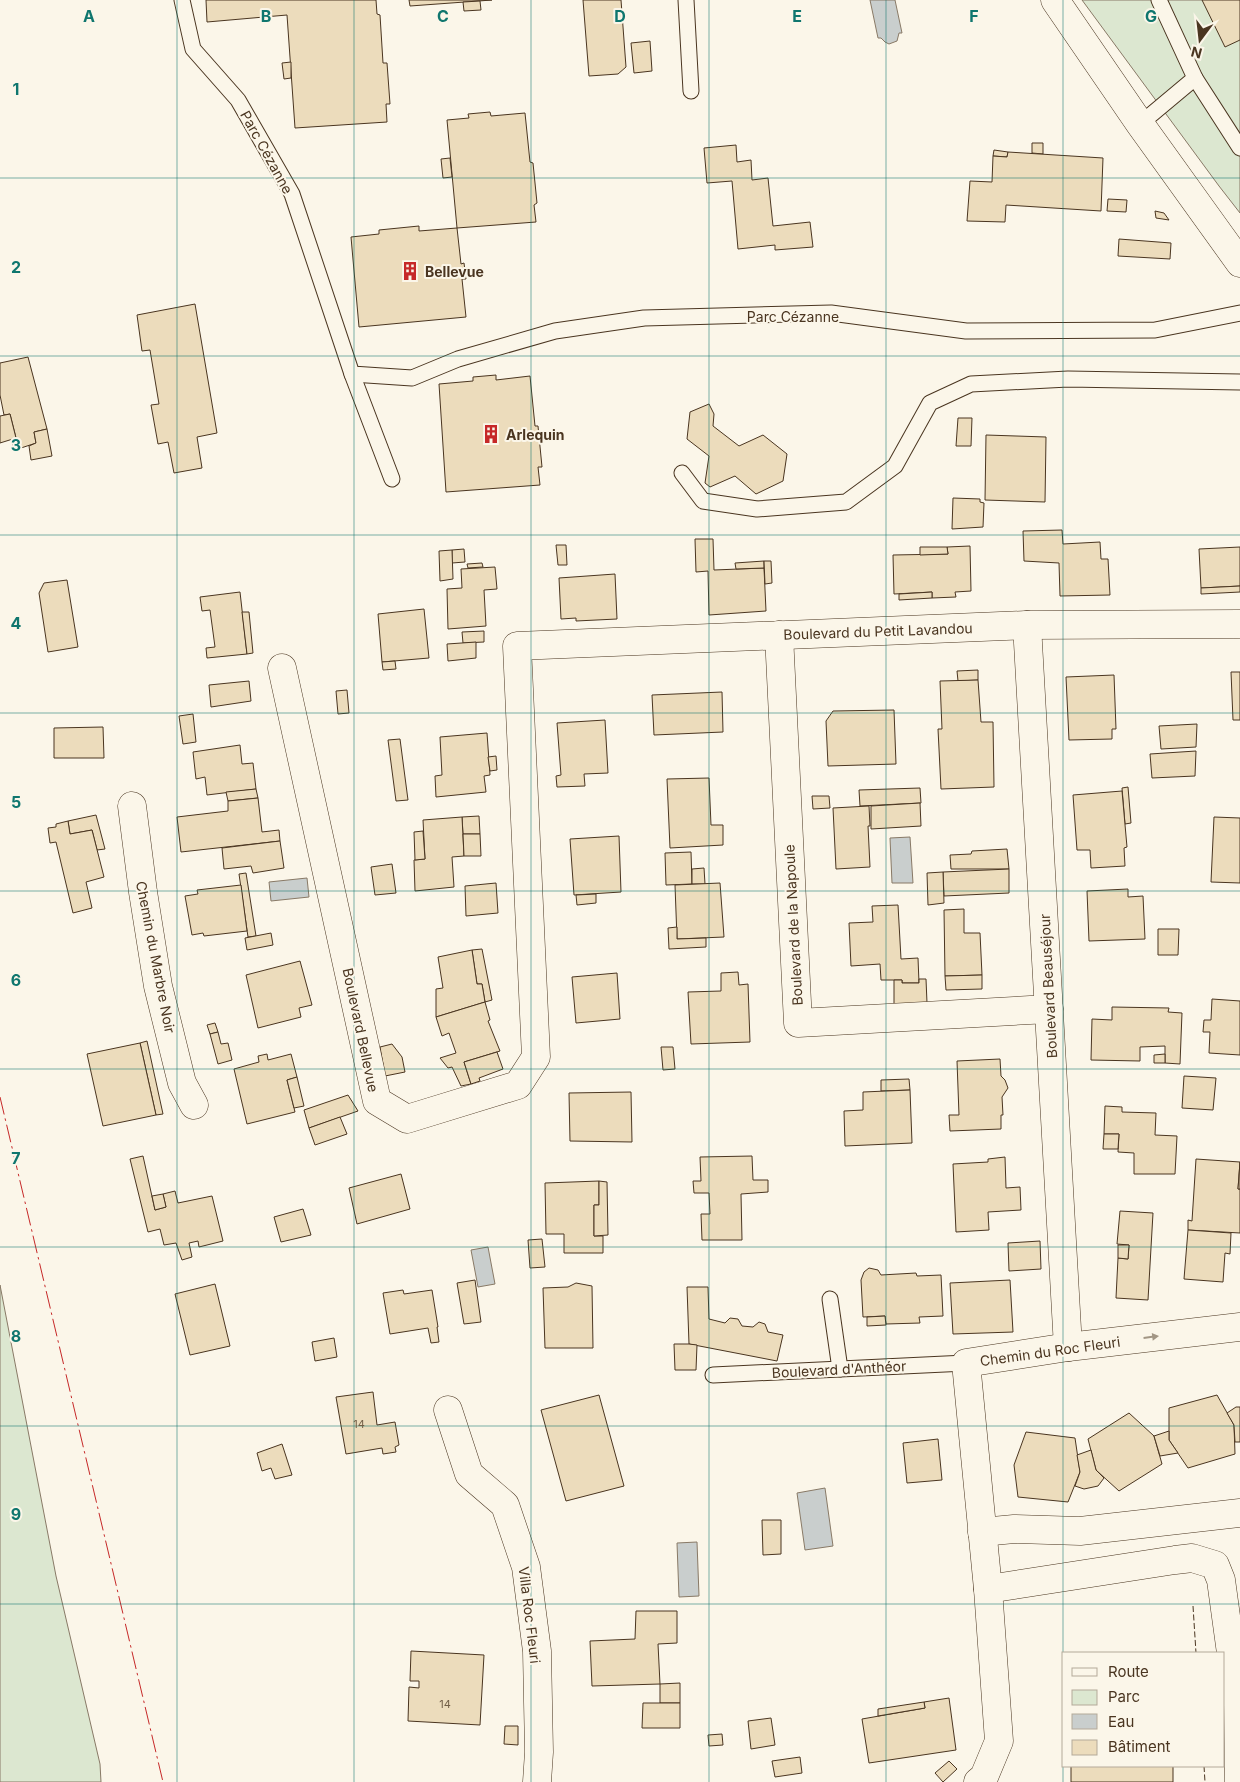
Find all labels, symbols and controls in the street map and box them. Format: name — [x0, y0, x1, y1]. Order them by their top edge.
text: A — [83, 6, 95, 26]
text: B — [261, 6, 271, 26]
text: C — [437, 6, 449, 26]
text: D — [614, 6, 626, 26]
text: E — [792, 6, 802, 26]
text: F — [969, 6, 979, 26]
text: G — [1145, 6, 1157, 26]
north arrow — [1175, 15, 1225, 65]
text: N — [1189, 43, 1204, 63]
text: 1 — [13, 79, 19, 99]
street label: Parc Cézanne — [237, 108, 297, 196]
text: 2 — [11, 257, 21, 277]
building icon: Bellevue — [399, 260, 421, 282]
place label: Bellevue — [425, 263, 484, 280]
street label: Parc Cézanne — [747, 308, 839, 325]
building icon: Arlequin — [480, 423, 502, 445]
place label: Arlequin — [506, 426, 565, 443]
text: 3 — [11, 435, 21, 455]
text: 4 — [11, 613, 22, 633]
street label: Boulevard du Petit Lavandou — [783, 619, 973, 643]
text: 5 — [11, 792, 21, 812]
street label: Boulevard de la Napoule — [780, 844, 806, 1006]
street label: Chemin du Marbre Noir — [133, 879, 179, 1035]
street label: Boulevard Beauséjour — [1036, 913, 1060, 1059]
street label: Boulevard Bellevue — [340, 966, 382, 1094]
text: 6 — [11, 970, 21, 990]
text: 7 — [11, 1148, 21, 1168]
text: 8 — [11, 1326, 21, 1346]
street label: Chemin du Roc Fleuri — [979, 1333, 1121, 1369]
one-way arrow — [1144, 1333, 1160, 1341]
street label: Boulevard d'Anthéor — [771, 1357, 907, 1381]
house number: 14 — [353, 1417, 365, 1431]
text: 9 — [11, 1504, 21, 1524]
street label: Villa Roc Fleuri — [516, 1565, 544, 1665]
legend — [1062, 1652, 1225, 1767]
text: Route — [1108, 1662, 1149, 1681]
text: Parc — [1108, 1687, 1140, 1706]
house number: 14 — [439, 1697, 451, 1711]
text: Eau — [1108, 1712, 1134, 1731]
text: Bâtiment — [1108, 1737, 1171, 1756]

